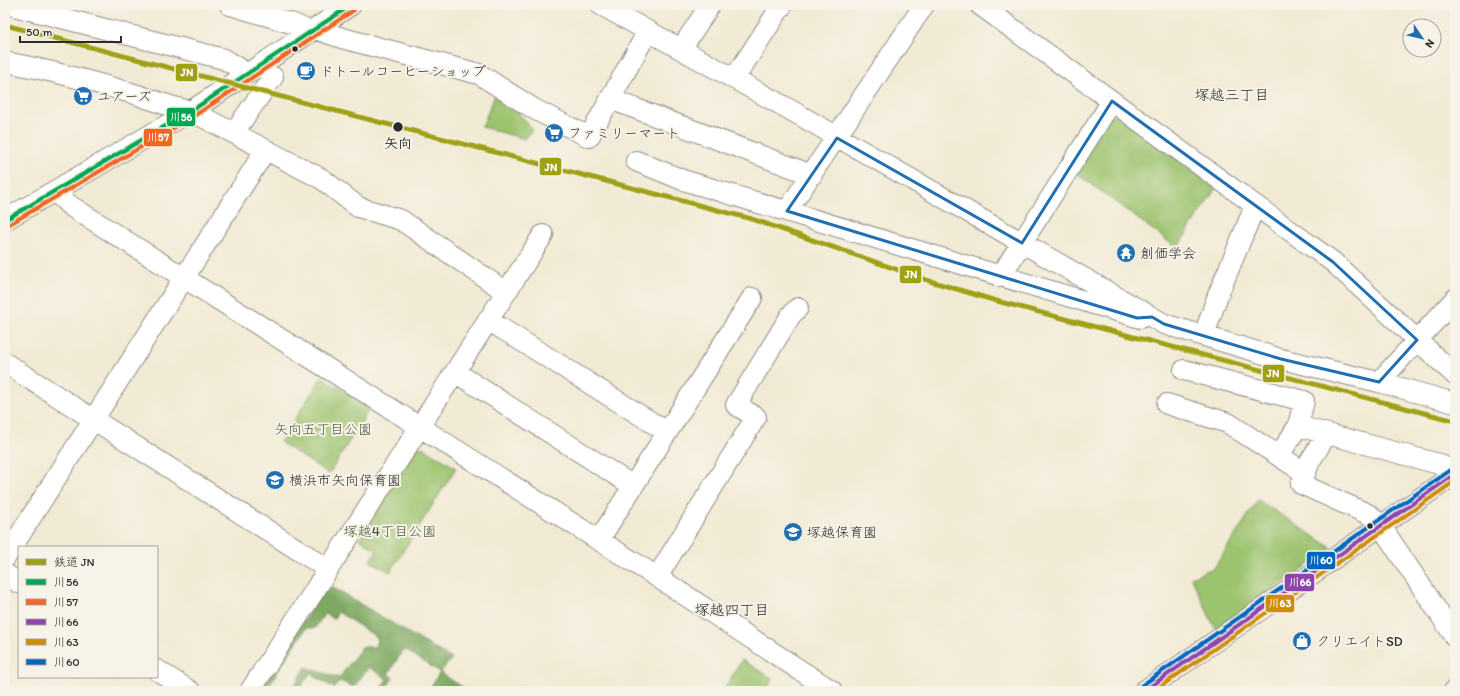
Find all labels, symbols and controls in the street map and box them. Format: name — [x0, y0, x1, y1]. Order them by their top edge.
scale bar — [20, 18, 121, 44]
north arrow — [1402, 18, 1442, 58]
text: 50 m — [26, 25, 52, 39]
text: N — [1422, 37, 1437, 50]
unlabelled marker — [290, 44, 300, 54]
cafe icon: ドトールコーヒーショップ — [295, 60, 317, 82]
line badge: JN — [175, 63, 198, 82]
place label: ドトールコーヒーショップ — [320, 63, 486, 80]
text: JN — [180, 66, 193, 79]
supermarket icon: ユアーズ — [72, 85, 94, 107]
district label: 塚越三丁目 — [1194, 86, 1270, 104]
place label: ユアーズ — [97, 88, 151, 105]
line badge: 川56 — [166, 107, 196, 127]
text: 川56 — [170, 111, 192, 124]
marker: 矢向 — [391, 120, 405, 134]
supermarket icon: ファミリーマート — [543, 122, 565, 144]
place label: ファミリーマート — [568, 125, 680, 142]
line badge: 川57 — [143, 128, 173, 147]
text: 川57 — [147, 131, 170, 144]
place label: 矢向 — [384, 135, 412, 152]
line badge: JN — [539, 157, 562, 176]
text: JN — [544, 161, 557, 174]
temple icon: 創価学会 — [1115, 242, 1137, 264]
place label: 創価学会 — [1140, 245, 1196, 262]
line badge: JN — [899, 265, 922, 284]
text: JN — [904, 268, 917, 281]
line badge: JN — [1262, 364, 1285, 383]
text: JN — [1266, 367, 1279, 380]
park label: 矢向五丁目公園 — [274, 421, 372, 438]
school or university icon: 横浜市矢向保育園 — [264, 469, 286, 491]
place label: 横浜市矢向保育園 — [289, 472, 401, 489]
school or university icon: 塚越保育園 — [782, 521, 804, 543]
unlabelled marker — [1365, 521, 1375, 531]
park label: 塚越4丁目公園 — [344, 523, 436, 540]
place label: 塚越保育園 — [807, 524, 877, 541]
legend — [18, 546, 158, 678]
line badge: 川60 — [1306, 551, 1336, 570]
text: 川60 — [1309, 554, 1333, 567]
text: 鉄道 JN — [54, 555, 95, 569]
line badge: 川66 — [1284, 573, 1315, 592]
text: 川56 — [54, 575, 79, 589]
text: 川66 — [1289, 576, 1311, 589]
line badge: 川63 — [1265, 594, 1295, 613]
text: 川57 — [54, 595, 78, 609]
text: 川63 — [1269, 597, 1291, 610]
district label: 塚越四丁目 — [694, 601, 770, 619]
text: 川66 — [54, 615, 79, 629]
shop icon: クリエイトSD — [1291, 630, 1313, 652]
place label: クリエイトSD — [1316, 633, 1403, 650]
text: 川63 — [54, 635, 79, 649]
text: 川60 — [54, 655, 80, 669]

